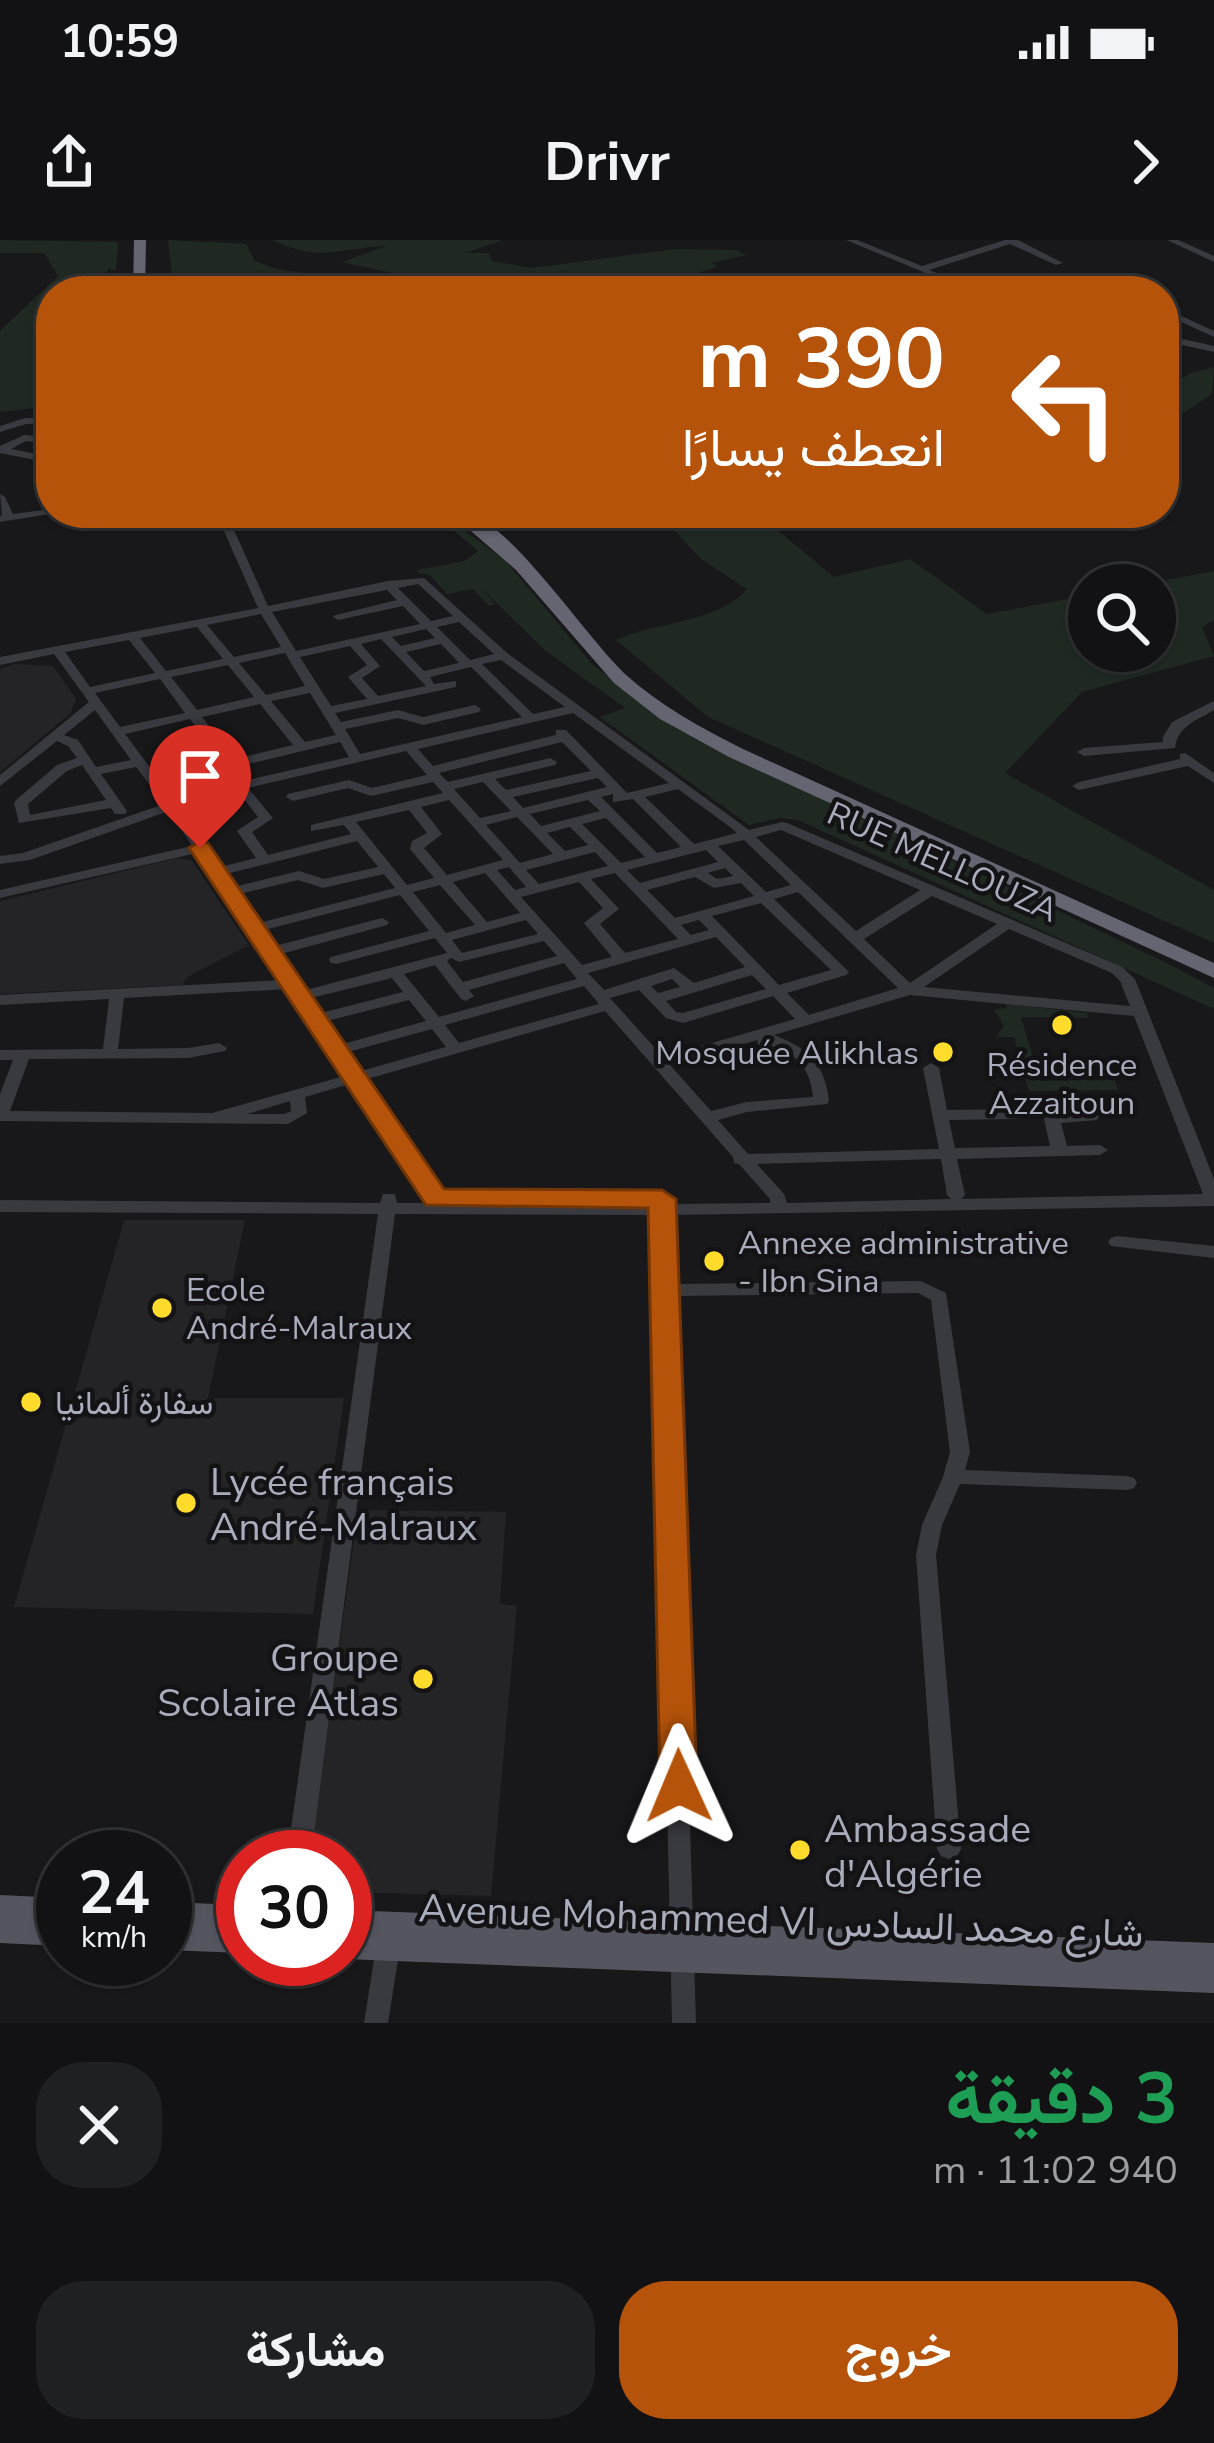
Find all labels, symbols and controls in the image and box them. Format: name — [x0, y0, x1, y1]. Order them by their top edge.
text: 10:59 — [60, 12, 179, 73]
text: Drivr — [544, 125, 670, 199]
icon: share — [36, 129, 102, 195]
icon: forward — [1112, 129, 1178, 195]
text: 390 m — [697, 302, 945, 417]
icon: left — [987, 324, 1143, 480]
text: انعطف يسارًا — [682, 411, 945, 485]
map controls — [1068, 564, 1176, 672]
button: search — [1068, 564, 1176, 672]
pin — [149, 725, 251, 848]
icon: arrive — [167, 743, 233, 809]
street label: RUE MELLOUZA — [820, 791, 1065, 933]
marker: Résidence Azzaitoun — [1049, 1012, 1075, 1038]
place label: Mosquée Alikhlas — [655, 1031, 919, 1076]
marker: Mosquée Alikhlas — [930, 1039, 956, 1065]
place label: Résidence Azzaitoun — [987, 1043, 1137, 1126]
place label: Annexe administrative - Ibn Sina — [738, 1221, 1069, 1304]
marker: Annexe administrative - Ibn Sina — [701, 1248, 727, 1274]
place label: Ecole André-Malraux — [186, 1268, 412, 1351]
marker: Ecole André-Malraux — [149, 1295, 175, 1321]
place label: سفارة ألمانيا — [55, 1381, 213, 1426]
marker: سفارة ألمانيا — [18, 1389, 44, 1415]
place label: Lycée français André-Malraux — [210, 1456, 477, 1554]
marker: Lycée français André-Malraux — [173, 1490, 199, 1516]
place label: Groupe Scolaire Atlas — [157, 1632, 399, 1730]
marker: Groupe Scolaire Atlas — [410, 1666, 436, 1692]
position arrow — [616, 1723, 742, 1849]
place label: Ambassade d'Algérie — [824, 1803, 1031, 1901]
speed limit sign: 30 — [216, 1830, 372, 1986]
marker: Ambassade d'Algérie — [787, 1837, 813, 1863]
text: 24 — [78, 1852, 150, 1934]
street label: Avenue Mohammed VI شارع محمد السادس — [418, 1882, 1144, 1961]
text: km/h — [81, 1917, 147, 1958]
text: 3 دقيقة — [946, 2050, 1178, 2148]
button: close — [36, 2062, 162, 2188]
text: 940 m · 11:02 — [933, 2144, 1178, 2197]
button: مشاركة — [36, 2281, 595, 2419]
button: خروج — [619, 2281, 1178, 2419]

